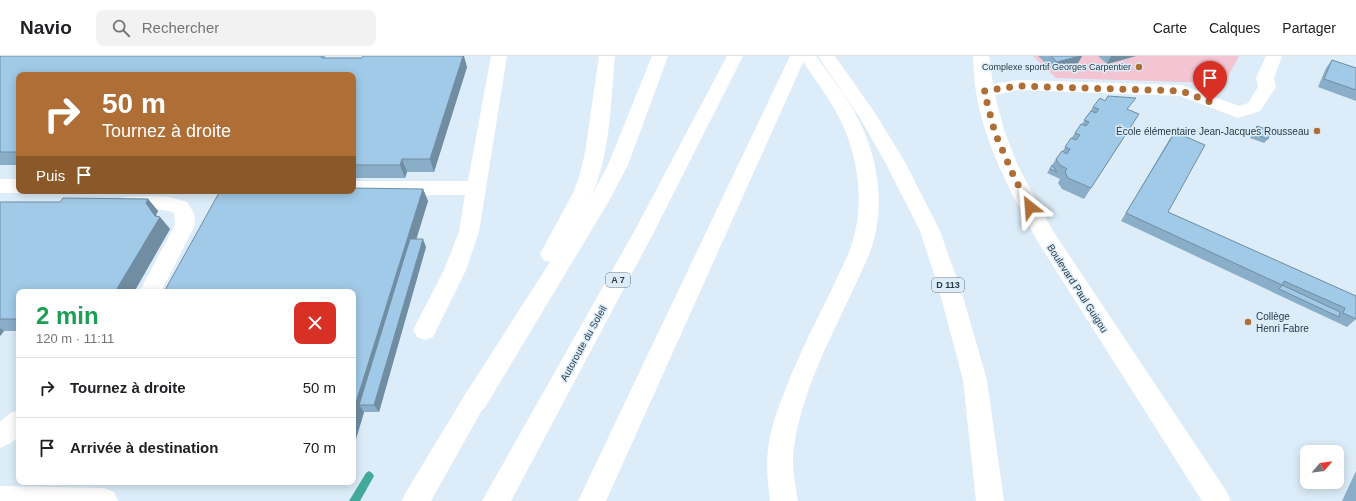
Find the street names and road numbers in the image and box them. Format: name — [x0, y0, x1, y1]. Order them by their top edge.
street label: Boulevard Paul Guigou — [1045, 242, 1110, 334]
road number: A 7 — [606, 273, 630, 287]
road number: D 113 — [932, 278, 964, 292]
street label: Autoroute du Soleil — [558, 304, 609, 383]

